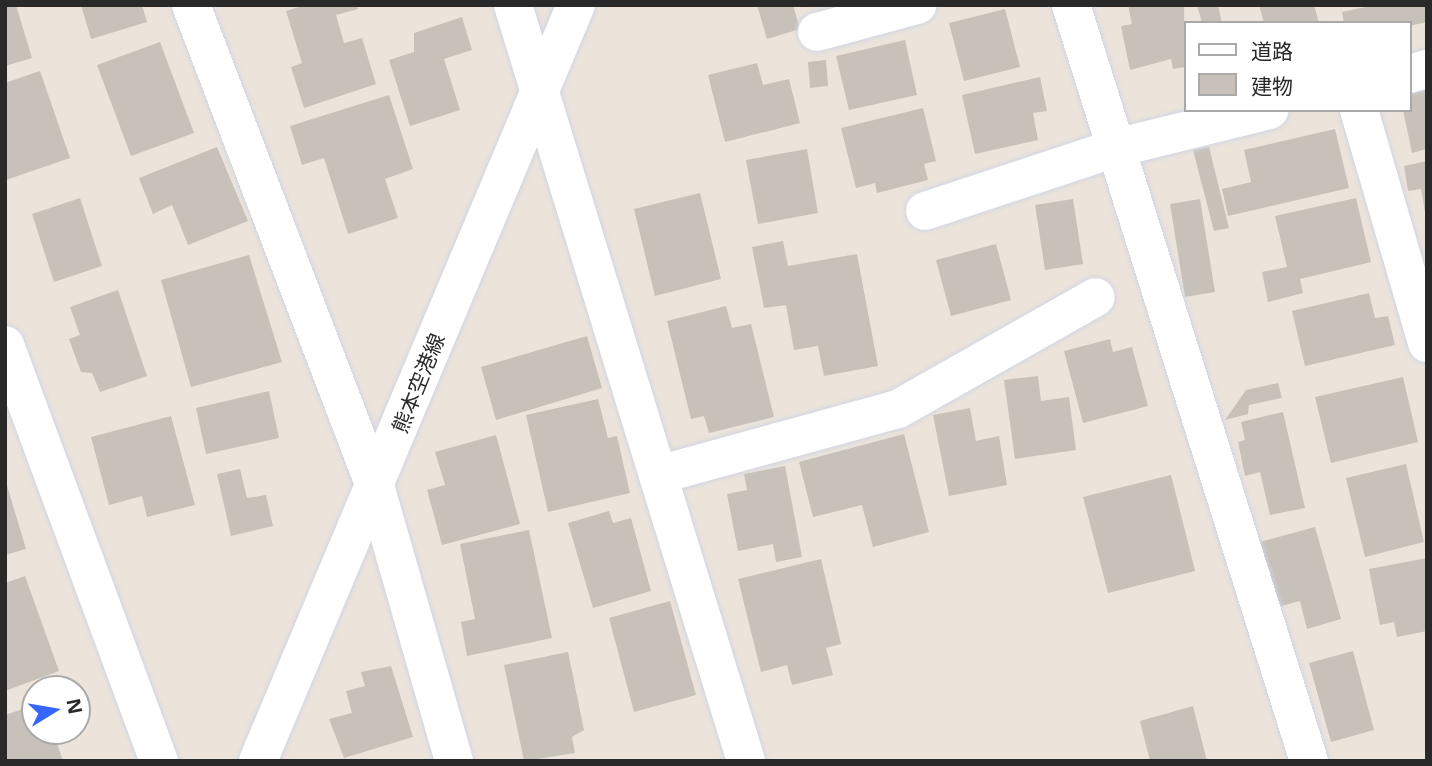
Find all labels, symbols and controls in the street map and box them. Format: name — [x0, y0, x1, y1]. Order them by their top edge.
legend — [1184, 21, 1411, 112]
text: 道路 — [1251, 37, 1293, 65]
text: 建物 — [1251, 72, 1293, 100]
street label: 熊本空港線 — [387, 330, 449, 436]
north arrow — [21, 675, 91, 745]
text: N — [60, 696, 89, 716]

